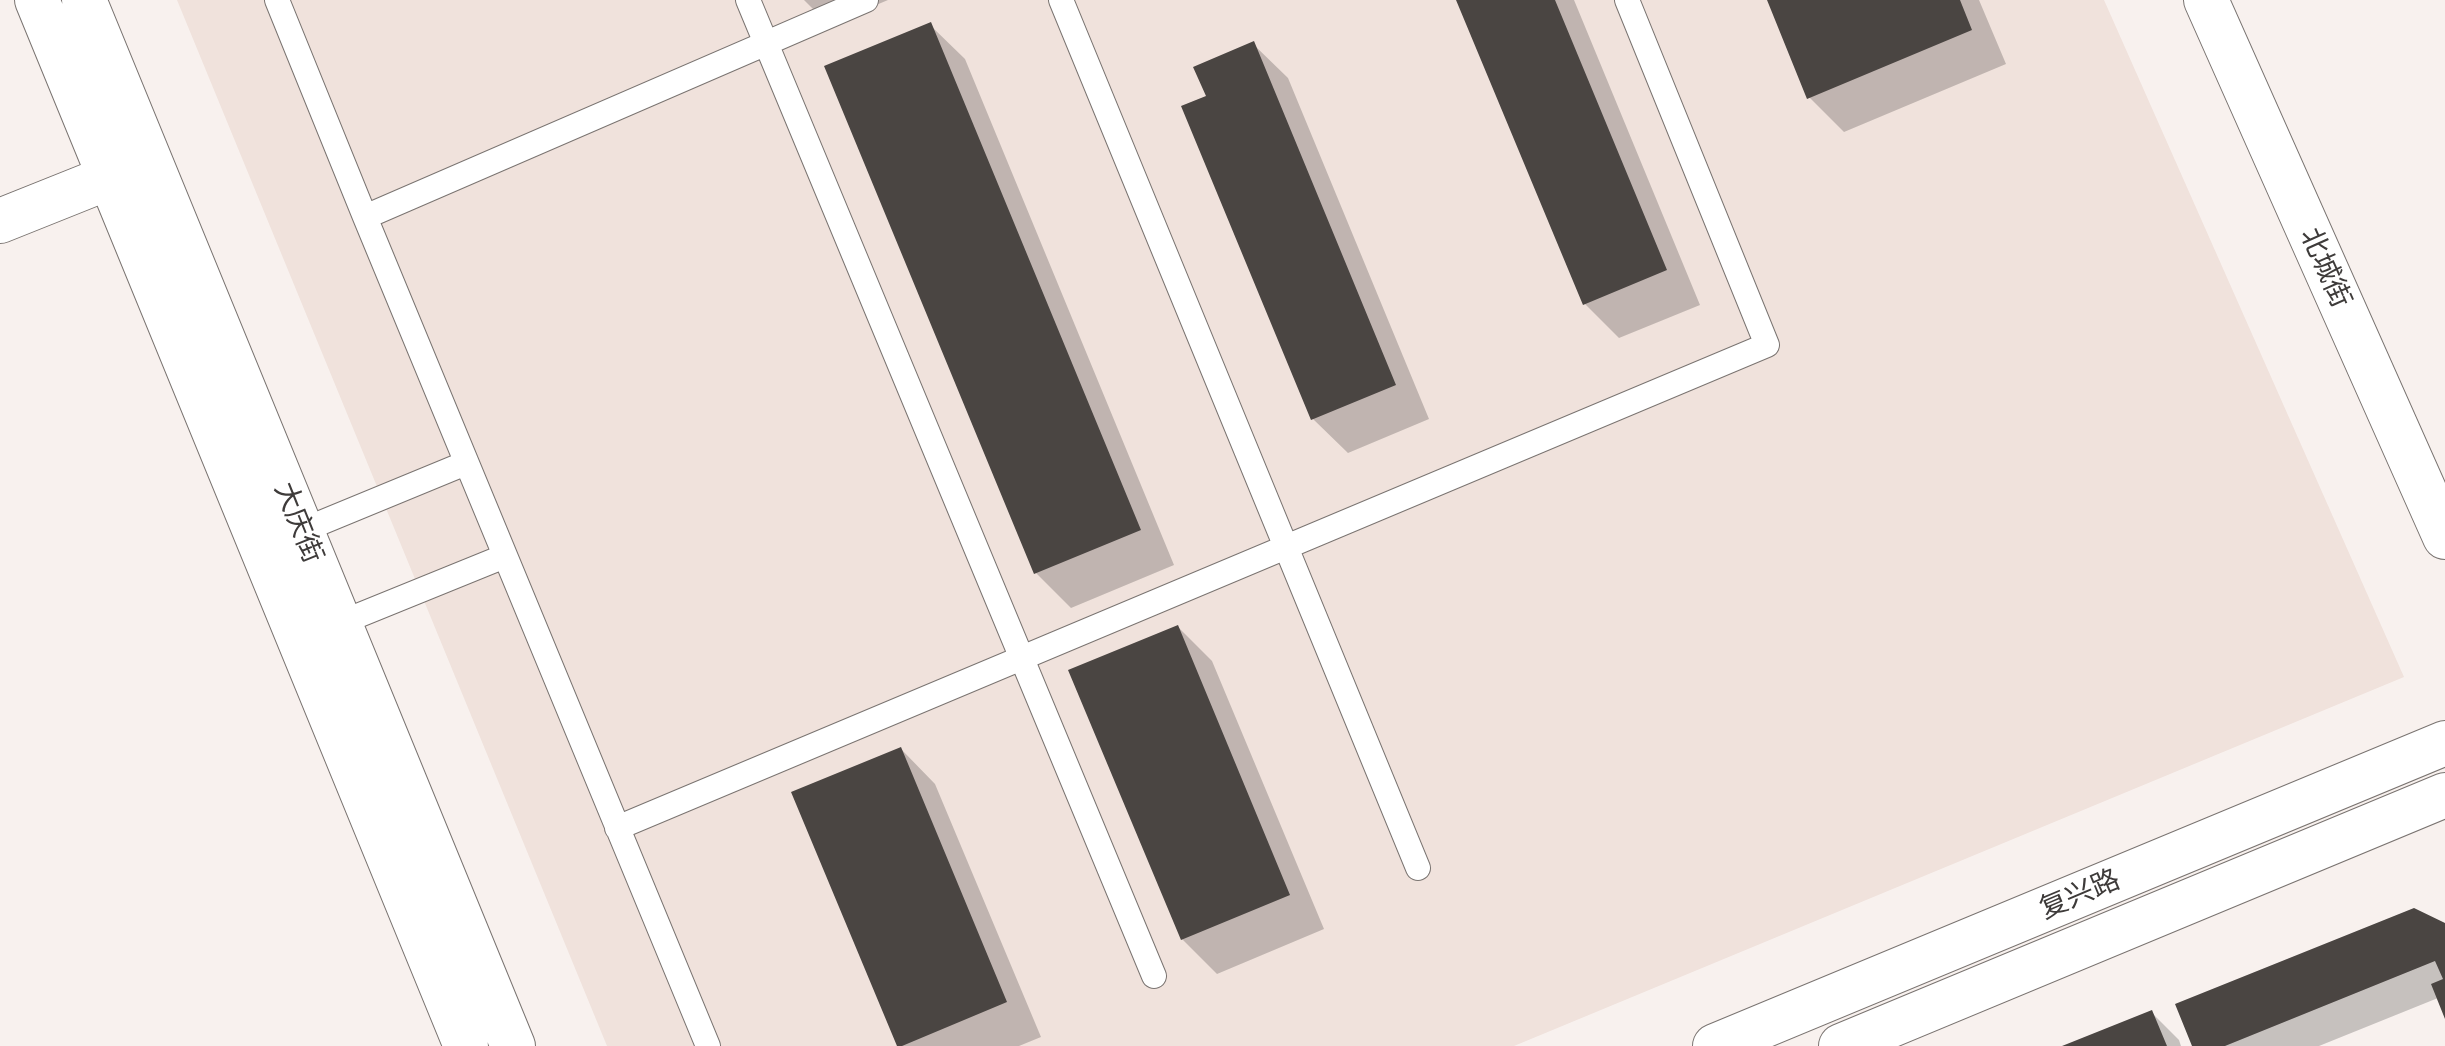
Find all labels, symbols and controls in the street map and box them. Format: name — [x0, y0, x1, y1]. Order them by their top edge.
street label: 北城街 — [2293, 223, 2357, 313]
street label: 大庆街 — [267, 478, 329, 568]
street label: 复兴路 — [2035, 863, 2125, 927]

